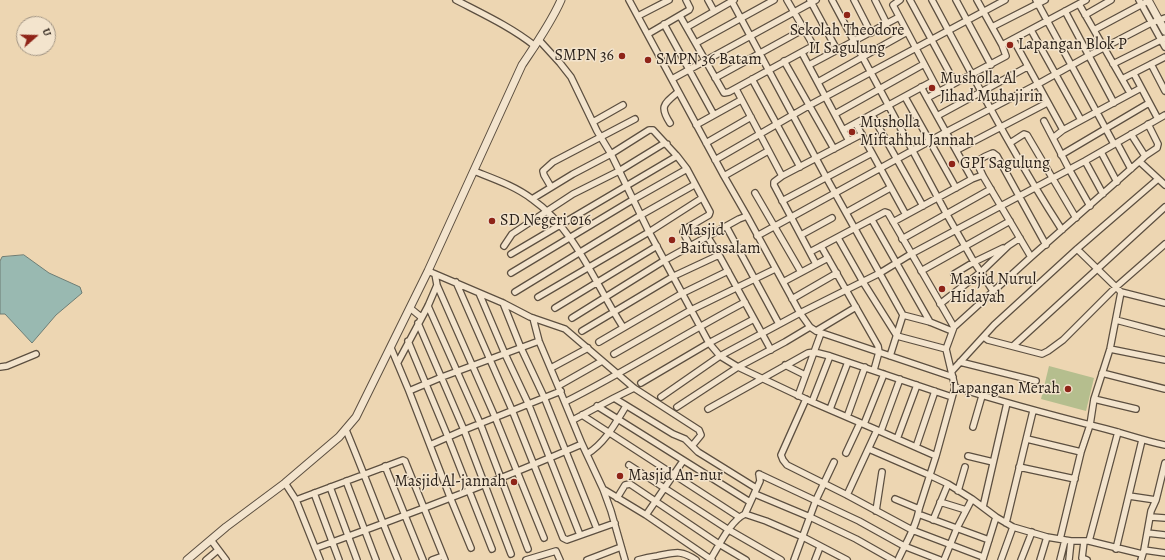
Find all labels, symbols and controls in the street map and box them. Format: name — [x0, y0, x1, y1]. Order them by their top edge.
marker: Sekolah Theodore II Sagulung — [842, 10, 852, 20]
north arrow — [16, 16, 56, 56]
place label: Sekolah Theodore II Sagulung — [790, 21, 904, 59]
text: U — [39, 26, 55, 38]
place label: Lapangan Blok P — [1018, 35, 1127, 55]
marker: Lapangan Blok P — [1005, 40, 1015, 50]
place label: SMPN 36 — [554, 46, 614, 66]
place label: SMPN 36 Batam — [656, 50, 762, 70]
marker: SMPN 36 — [617, 51, 627, 61]
marker: SMPN 36 Batam — [643, 55, 653, 65]
place label: Musholla Al Jihad Muhajirin — [940, 69, 1043, 107]
marker: Musholla Al Jihad Muhajirin — [927, 83, 937, 93]
place label: Musholla Miftahhul Jannah — [860, 113, 974, 151]
marker: Musholla Miftahhul Jannah — [847, 127, 857, 137]
place label: GPI Sagulung — [960, 154, 1050, 174]
marker: GPI Sagulung — [947, 159, 957, 169]
place label: SD Negeri 016 — [500, 211, 591, 231]
marker: SD Negeri 016 — [487, 216, 497, 226]
place label: Masjid Baitussalam — [680, 221, 760, 259]
marker: Masjid Baitussalam — [667, 235, 677, 245]
place label: Masjid Nurul Hidayah — [950, 270, 1036, 308]
marker: Masjid Nurul Hidayah — [937, 284, 947, 294]
place label: Lapangan Merah — [950, 379, 1060, 399]
marker: Lapangan Merah — [1063, 384, 1073, 394]
place label: Masjid An-nur — [628, 466, 723, 486]
marker: Masjid An-nur — [615, 471, 625, 481]
place label: Masjid Al-jannah — [394, 472, 506, 492]
marker: Masjid Al-jannah — [509, 477, 519, 487]

